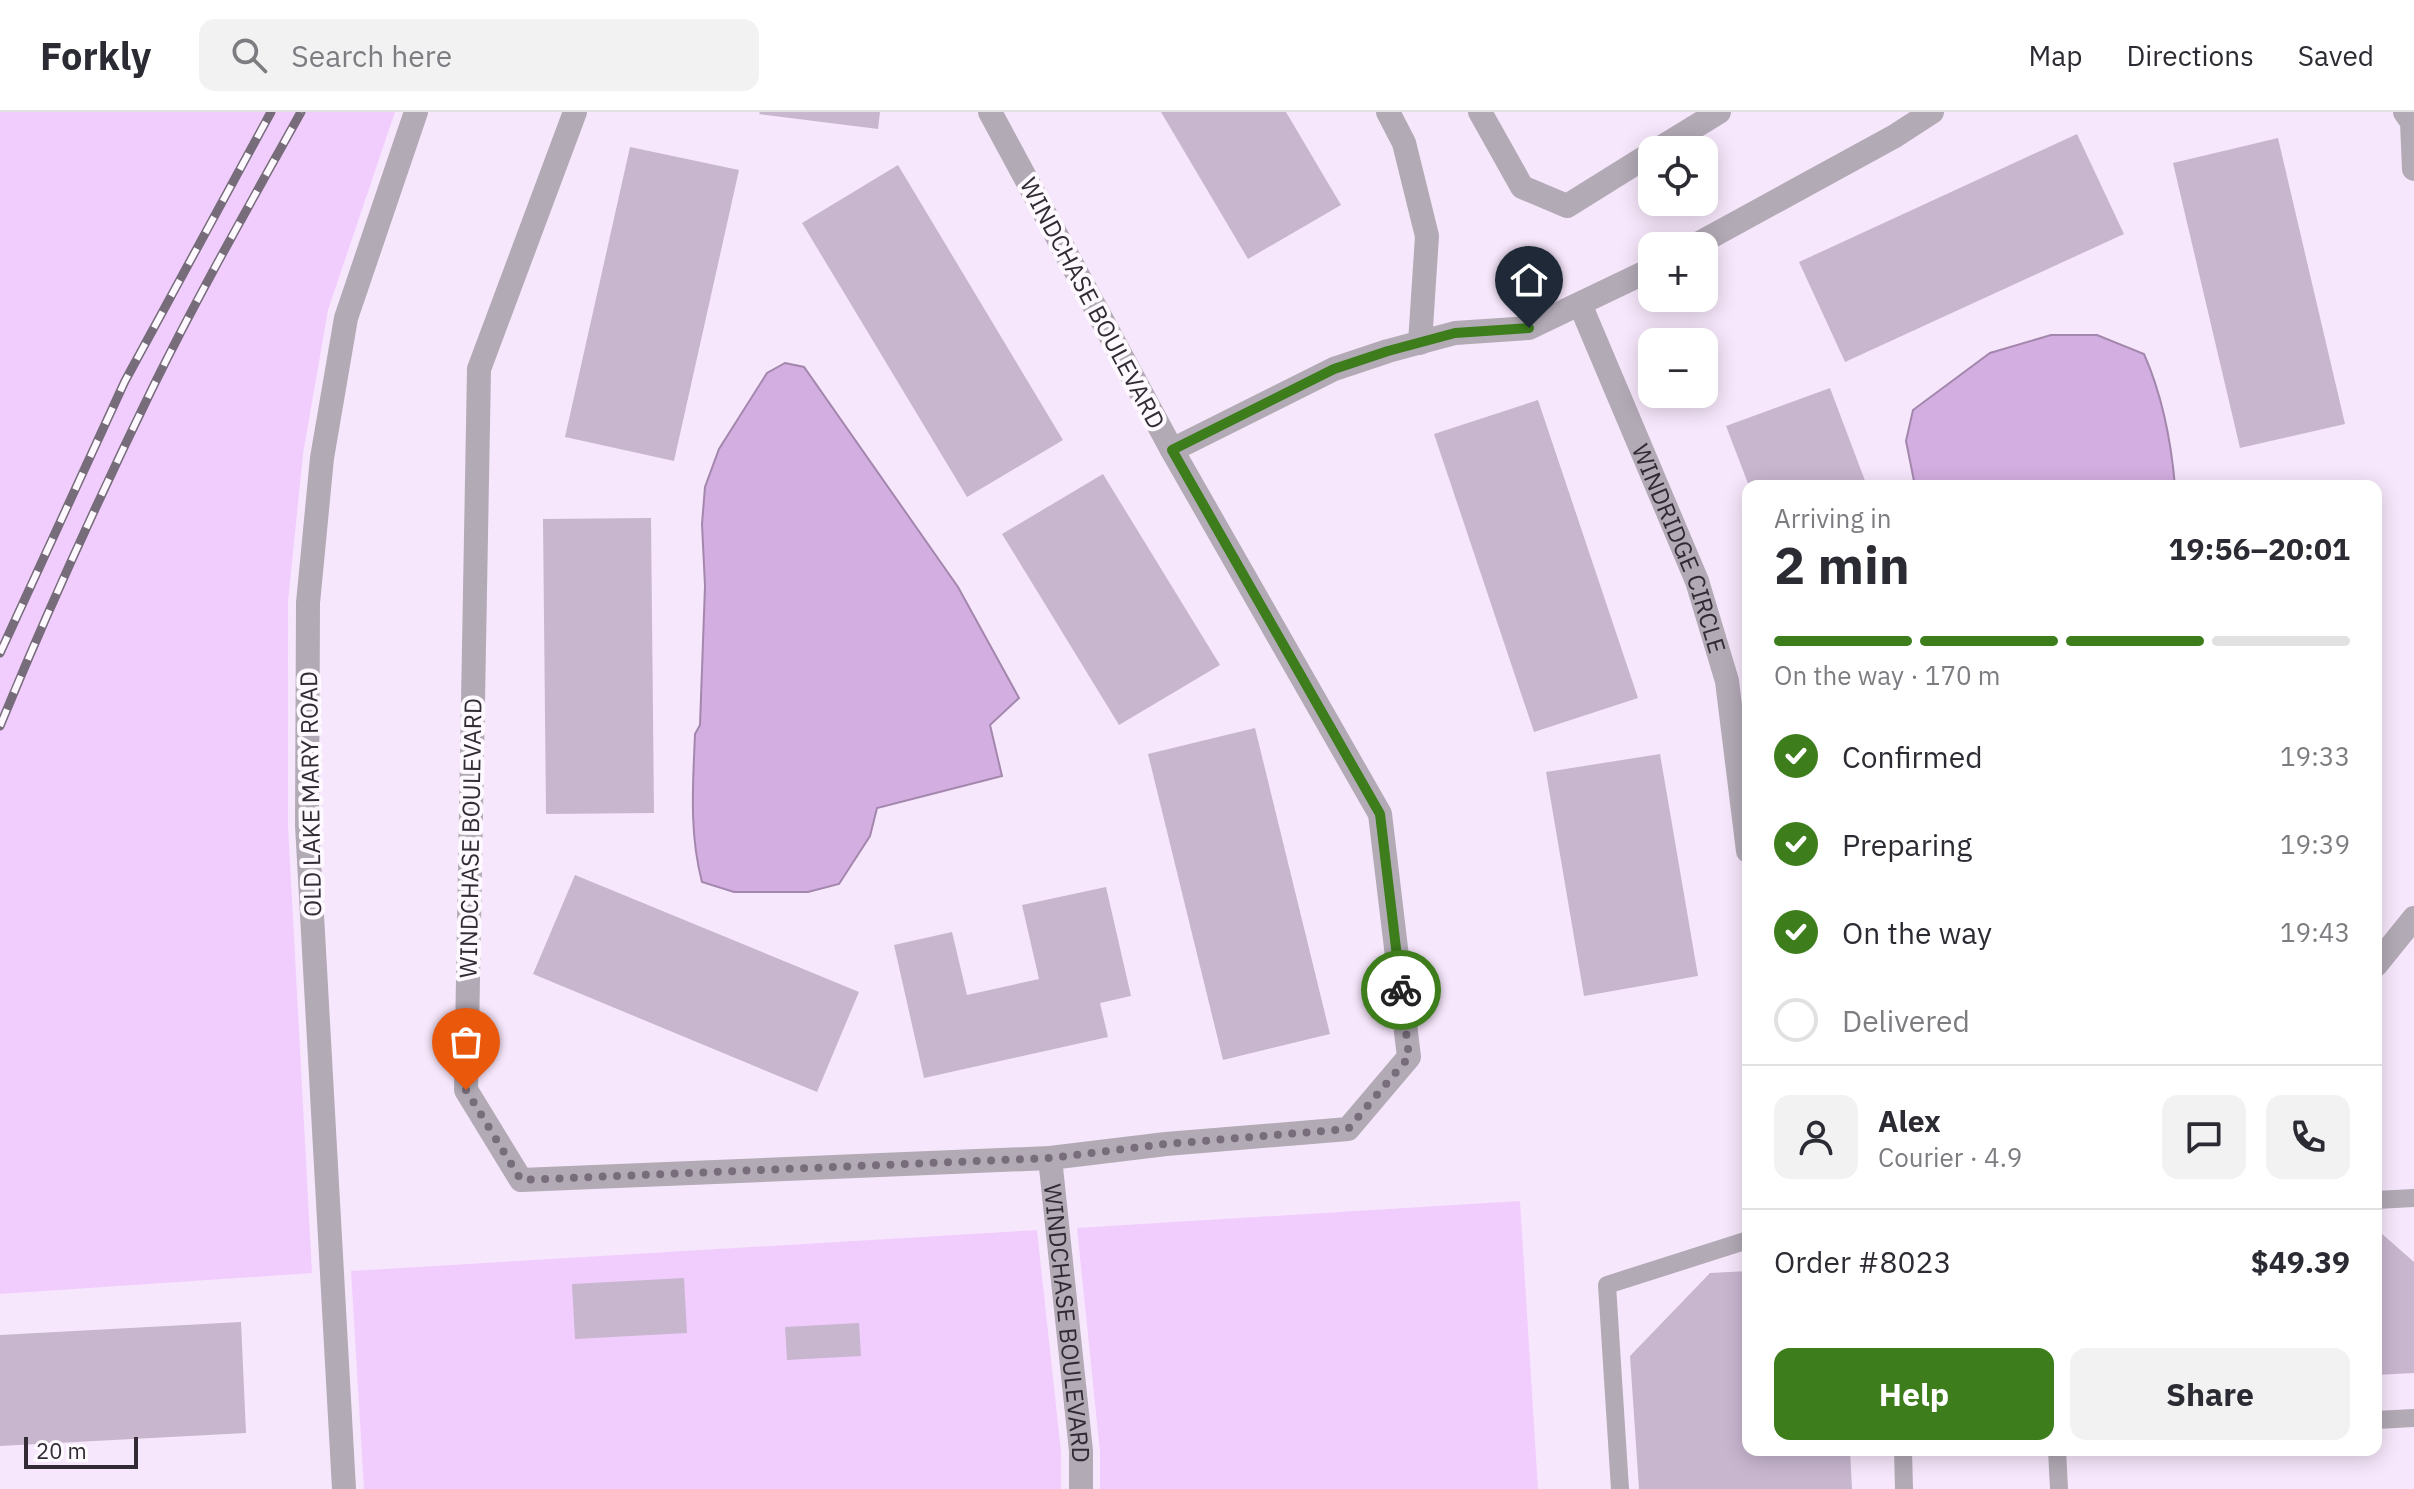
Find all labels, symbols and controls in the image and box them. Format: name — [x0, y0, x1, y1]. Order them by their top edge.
search box — [199, 19, 759, 91]
text: Forkly — [40, 31, 151, 80]
icon: search — [227, 33, 271, 77]
text: Search here — [291, 36, 452, 75]
text: Map — [2028, 37, 2082, 74]
text: Directions — [2126, 37, 2254, 74]
text: Saved — [2298, 37, 2374, 74]
map controls — [1638, 136, 1718, 408]
button: locate — [1638, 136, 1718, 216]
street label: WINDCHASE BOULEVARD — [1013, 172, 1173, 434]
button: + — [1638, 232, 1718, 312]
pin — [1495, 246, 1563, 328]
icon: home — [1507, 258, 1551, 302]
button: − — [1638, 328, 1718, 408]
street label: WINDRIDGE CIRCLE — [1625, 439, 1734, 657]
text: Arriving in — [1774, 501, 1891, 535]
text: 19:56–20:01 — [2169, 529, 2350, 568]
text: 2 min — [1774, 531, 1910, 598]
text: On the way · 170 m — [1774, 658, 2000, 692]
street label: OLD LAKE MARY ROAD — [292, 671, 328, 917]
street label: WINDCHASE BOULEVARD — [452, 698, 488, 978]
icon: check — [1774, 734, 1818, 778]
text: Confirmed — [1842, 737, 1983, 776]
text: 19:33 — [2280, 739, 2350, 773]
icon: check — [1774, 822, 1818, 866]
text: Preparing — [1842, 825, 1972, 864]
text: 19:39 — [2280, 827, 2350, 861]
icon: check — [1774, 910, 1818, 954]
text: On the way — [1842, 913, 1992, 952]
text: 19:43 — [2280, 915, 2350, 949]
courier — [1361, 950, 1441, 1030]
icon: bike — [1379, 968, 1423, 1012]
text: Delivered — [1842, 1001, 1970, 1040]
pin — [432, 1008, 500, 1090]
icon: bag — [444, 1020, 488, 1064]
button: person — [1774, 1095, 1858, 1179]
button: chat — [2162, 1095, 2246, 1179]
button: phone — [2266, 1095, 2350, 1179]
text: Alex — [1878, 1101, 1941, 1140]
text: Courier · 4.9 — [1878, 1140, 2022, 1174]
street label: WINDCHASE BOULEVARD — [1037, 1182, 1097, 1462]
text: Order #8023 — [1774, 1242, 1951, 1281]
text: $49.39 — [2251, 1242, 2350, 1281]
button: Help — [1774, 1348, 2054, 1440]
button: Share — [2070, 1348, 2350, 1440]
scale bar — [24, 1433, 138, 1469]
text: 20 m — [36, 1436, 87, 1465]

